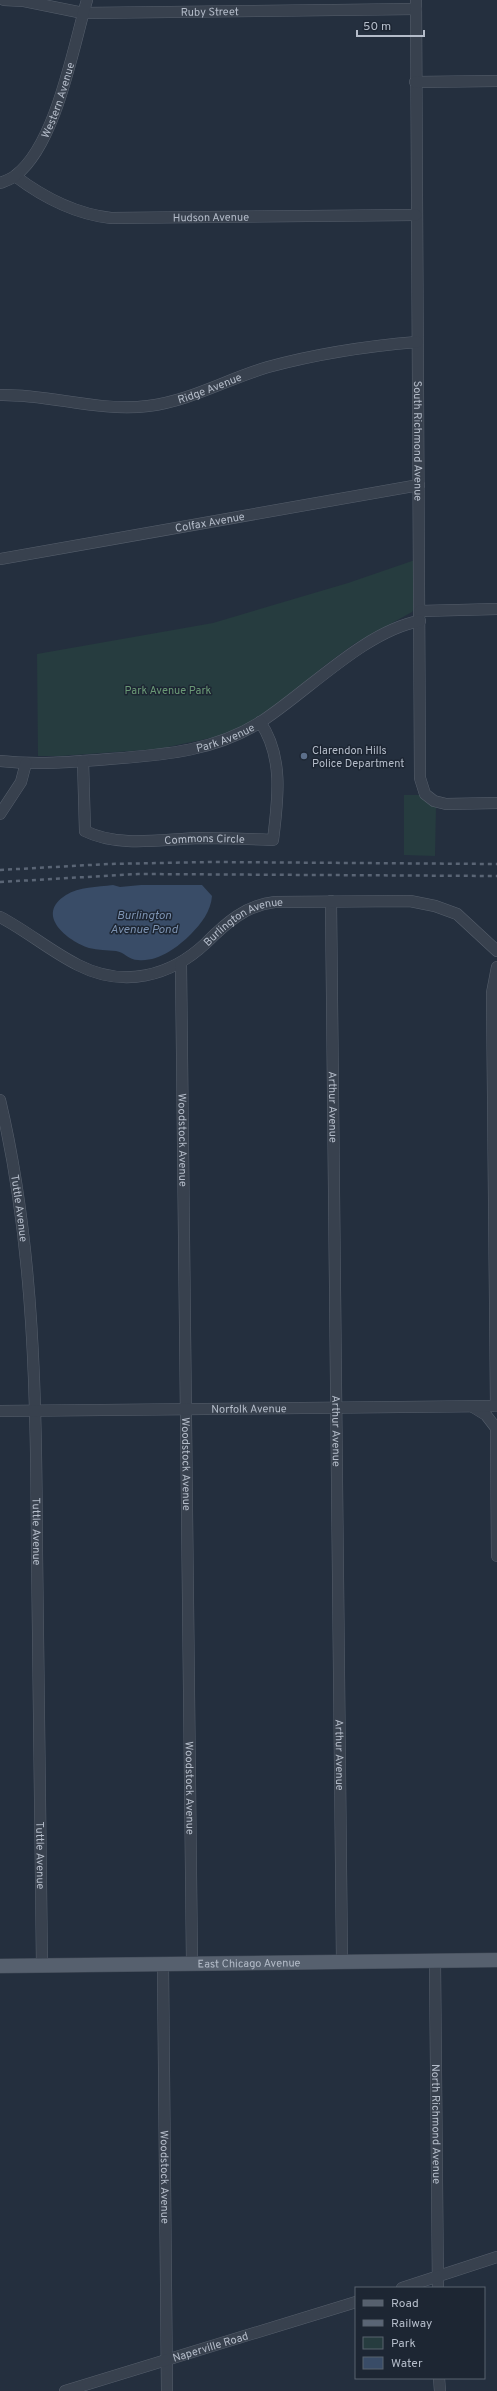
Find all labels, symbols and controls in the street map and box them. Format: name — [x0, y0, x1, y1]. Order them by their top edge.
street label: Ruby Street — [181, 5, 239, 20]
scale bar — [357, 12, 424, 38]
text: 50 m — [363, 19, 391, 35]
street label: Western Avenue — [39, 61, 78, 141]
street label: Hudson Avenue — [173, 211, 249, 225]
street label: Ridge Avenue — [176, 371, 244, 407]
street label: South Richmond Avenue — [410, 381, 425, 501]
street label: Colfax Avenue — [174, 510, 246, 536]
park label: Park Avenue Park — [125, 684, 212, 698]
street label: Park Avenue — [195, 721, 258, 756]
place label: Clarendon Hills Police Department — [312, 744, 404, 771]
marker: Clarendon Hills Police Department — [299, 751, 309, 761]
street label: Commons Circle — [164, 832, 245, 848]
street label: Burlington Avenue — [201, 896, 283, 950]
water label: Burlington Avenue Pond — [110, 908, 179, 938]
street label: Arthur Avenue — [325, 1071, 340, 1143]
street label: Woodstock Avenue — [174, 1093, 189, 1187]
street label: Tuttle Avenue — [7, 1174, 30, 1243]
street label: Arthur Avenue — [328, 1395, 343, 1467]
street label: Norfolk Avenue — [211, 1402, 287, 1417]
street label: Woodstock Avenue — [178, 1417, 193, 1511]
street label: Tuttle Avenue — [29, 1497, 43, 1566]
street label: Arthur Avenue — [331, 1719, 346, 1791]
street label: Woodstock Avenue — [182, 1741, 197, 1835]
street label: Tuttle Avenue — [32, 1821, 47, 1890]
street label: East Chicago Avenue — [197, 1956, 301, 1972]
street label: North Richmond Avenue — [428, 2064, 443, 2184]
street label: Woodstock Avenue — [157, 2130, 171, 2224]
legend — [355, 2287, 485, 2379]
text: Road — [391, 2296, 419, 2312]
text: Railway — [391, 2316, 432, 2332]
street label: Naperville Road — [171, 2329, 250, 2366]
text: Park — [391, 2336, 416, 2352]
text: Water — [391, 2356, 423, 2372]

